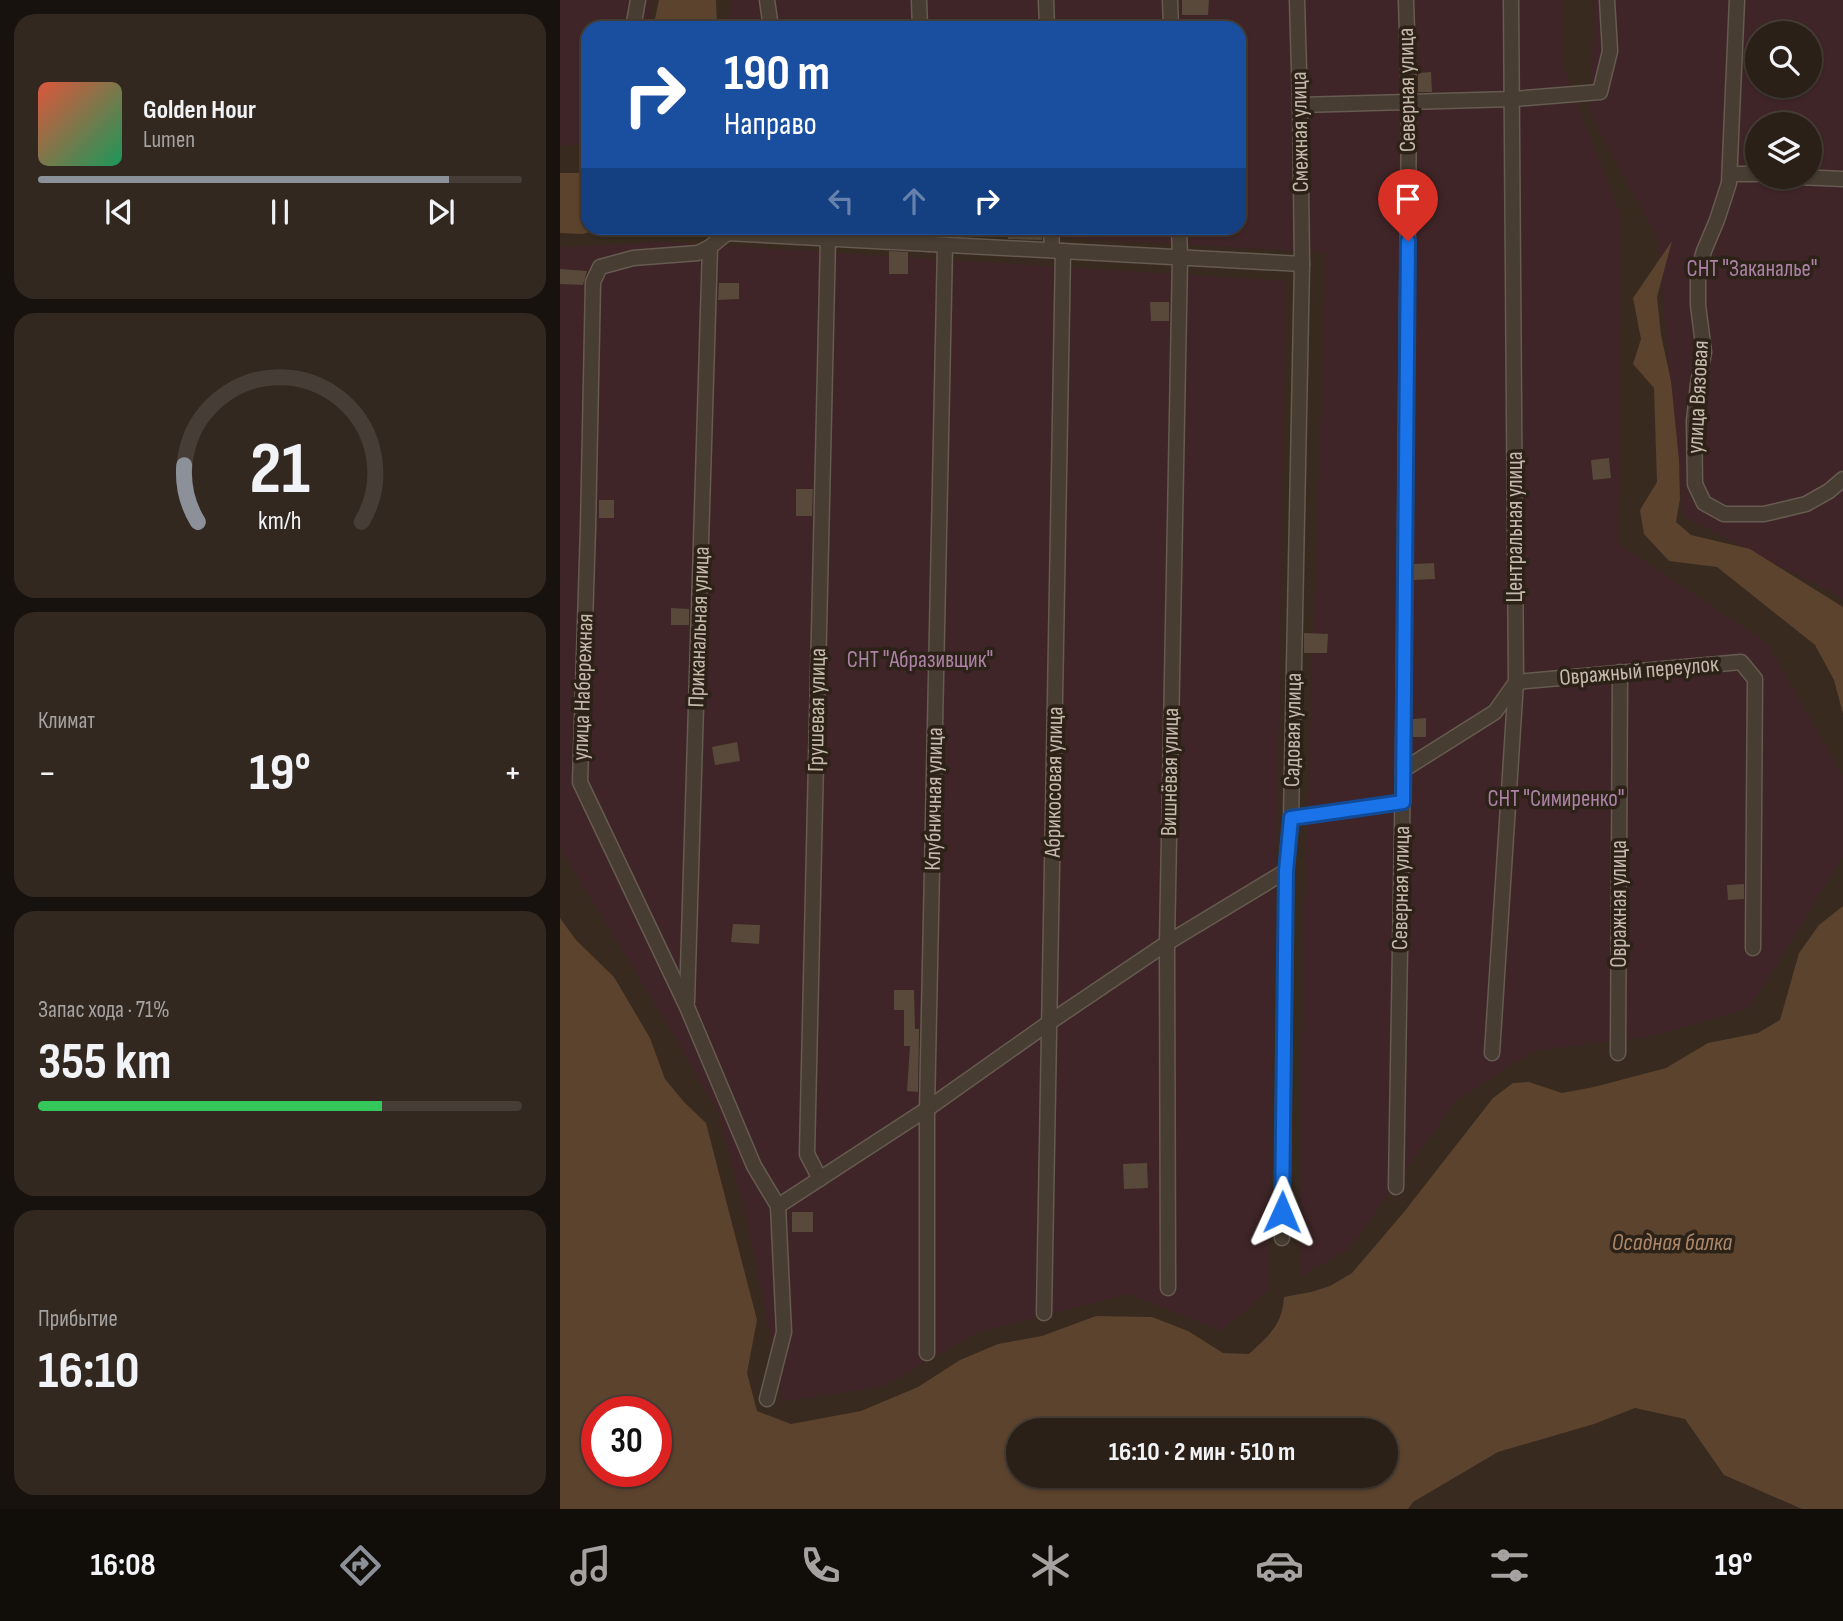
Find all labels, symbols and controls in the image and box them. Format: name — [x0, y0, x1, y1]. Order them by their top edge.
map controls — [1745, 21, 1822, 189]
button: search — [1745, 21, 1822, 98]
street label: Северная улица — [1392, 28, 1422, 152]
text: 190 m — [724, 45, 830, 104]
icon: right — [609, 49, 700, 140]
street label: Смежная улица — [1285, 71, 1315, 193]
text: Golden Hour — [143, 95, 256, 126]
text: Направо — [724, 105, 817, 144]
button: layers — [1745, 112, 1822, 189]
text: Lumen — [143, 126, 195, 154]
pin — [1378, 169, 1438, 241]
icon: arrive — [1389, 180, 1427, 218]
icon: left — [822, 182, 860, 220]
icon: ahead — [895, 182, 933, 220]
icon: right — [968, 182, 1006, 220]
icon: previous — [100, 193, 138, 231]
icon: pause — [261, 193, 299, 231]
icon: next — [422, 193, 460, 231]
park label: СНТ "Заканалье" — [1687, 255, 1817, 283]
street label: улица Вязовая — [1681, 340, 1715, 454]
text: 21 — [250, 426, 310, 514]
street label: Центральная улица — [1501, 451, 1529, 603]
text: km/h — [258, 505, 302, 536]
street label: Приканальная улица — [682, 546, 716, 708]
street label: улица Набережная — [566, 613, 600, 761]
park label: СНТ "Абразивщик" — [847, 646, 993, 674]
street label: Грушевая улица — [802, 648, 832, 772]
street label: Овражный переулок — [1558, 650, 1720, 692]
street label: Садовая улица — [1278, 673, 1308, 787]
street label: Абрикосовая улица — [1039, 706, 1069, 859]
text: Климат — [38, 707, 95, 735]
street label: Вишнёвая улица — [1155, 708, 1185, 836]
street label: Клубничная улица — [919, 727, 949, 871]
text: 19° — [249, 742, 311, 805]
text: − — [38, 751, 57, 796]
text: + — [503, 751, 522, 796]
park label: СНТ "Симиренко" — [1487, 785, 1625, 813]
street label: Северная улица — [1386, 826, 1416, 950]
street label: Овражная улица — [1605, 840, 1633, 968]
text: Запас хода · 71% — [38, 996, 170, 1024]
text: 355 km — [38, 1031, 172, 1094]
position arrow — [1245, 1175, 1319, 1249]
water label: Осадная балка — [1612, 1228, 1733, 1257]
text: Прибытие — [38, 1305, 118, 1333]
text: 16:10 — [38, 1340, 140, 1403]
speed limit sign: 30 — [581, 1396, 672, 1487]
text: 16:10 · 2 мин · 510 m — [1109, 1437, 1295, 1468]
icon: directions — [336, 1541, 385, 1590]
icon: music — [566, 1541, 615, 1590]
icon: phone — [796, 1541, 845, 1590]
icon: climate — [1026, 1541, 1075, 1590]
icon: car — [1255, 1541, 1304, 1590]
icon: filters — [1485, 1541, 1534, 1590]
text: 16:08 — [90, 1546, 156, 1585]
text: 19° — [1715, 1546, 1753, 1585]

